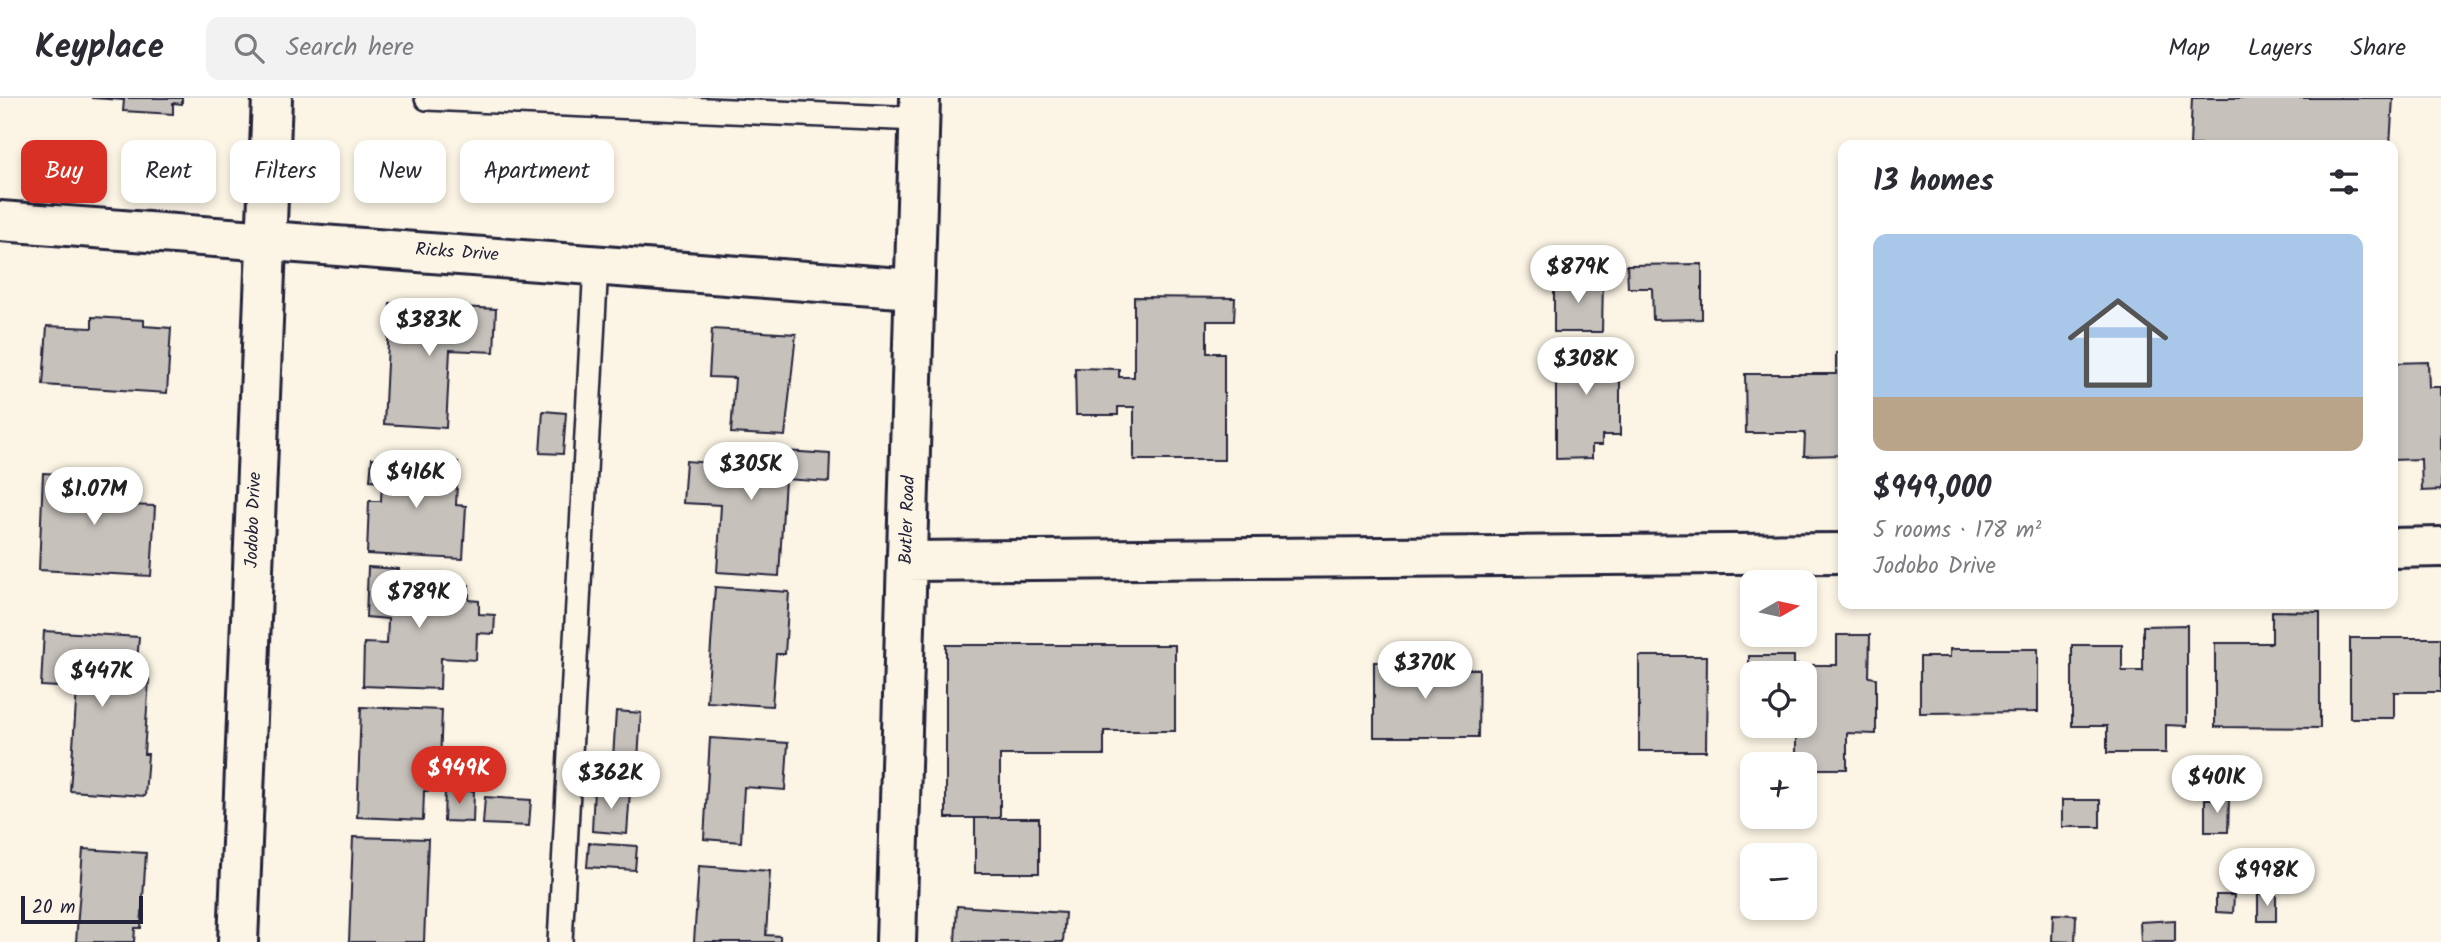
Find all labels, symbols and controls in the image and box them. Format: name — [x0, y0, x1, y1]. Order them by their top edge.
search box — [206, 17, 696, 80]
text: Keyplace — [35, 22, 164, 75]
text: Search here — [286, 27, 414, 69]
icon: search — [230, 29, 268, 67]
text: Map — [2168, 29, 2210, 68]
text: Layers — [2248, 29, 2312, 68]
text: Share — [2350, 29, 2406, 68]
chip: Buy — [21, 140, 107, 203]
chip: Rent — [121, 140, 216, 203]
chip: Filters — [230, 140, 340, 203]
chip: New — [354, 140, 446, 203]
chip: Apartment — [460, 140, 614, 203]
text: 13 homes — [1873, 158, 1994, 206]
icon: filters — [2325, 163, 2363, 201]
street label: Ricks Drive — [414, 236, 500, 270]
pin: $879K — [1529, 246, 1627, 305]
text: $879K — [1546, 250, 1610, 286]
icon: home — [2055, 280, 2181, 406]
pin: $383K — [380, 299, 478, 358]
text: $383K — [396, 303, 462, 339]
pin: $308K — [1537, 338, 1635, 397]
text: $308K — [1553, 342, 1619, 378]
pin: $305K — [702, 442, 800, 502]
text: $305K — [719, 447, 783, 483]
pin: $416K — [367, 450, 465, 510]
text: $416K — [386, 455, 446, 491]
text: $949,000 — [1873, 465, 1992, 513]
pin: $1.07M — [37, 468, 151, 527]
street label: Jodobo Drive — [238, 471, 270, 569]
text: $1.07M — [61, 472, 127, 508]
street label: Butler Road — [892, 474, 924, 565]
text: 5 rooms · 178 m² — [1873, 513, 2041, 549]
text: Jodobo Drive — [1873, 549, 1996, 585]
pin: $789K — [370, 570, 468, 630]
north arrow — [1740, 570, 1816, 648]
map controls — [1740, 570, 1817, 920]
text: $789K — [387, 575, 451, 611]
pin: $370K — [1376, 642, 1474, 701]
text: $370K — [1394, 646, 1456, 682]
pin: $447K — [53, 650, 151, 709]
text: $447K — [70, 654, 134, 690]
button: locate — [1740, 661, 1817, 738]
pin: $949K — [410, 746, 508, 806]
text: $949K — [427, 751, 491, 787]
pin: $362K — [562, 752, 660, 811]
button: + — [1740, 752, 1817, 829]
text: $362K — [578, 756, 644, 792]
pin: $401K — [2168, 756, 2266, 815]
text: $401K — [2188, 760, 2246, 796]
button: − — [1740, 843, 1817, 920]
pin: $998K — [2218, 848, 2316, 908]
text: $998K — [2235, 853, 2299, 889]
scale bar — [21, 893, 144, 925]
text: 20 m — [32, 893, 75, 923]

